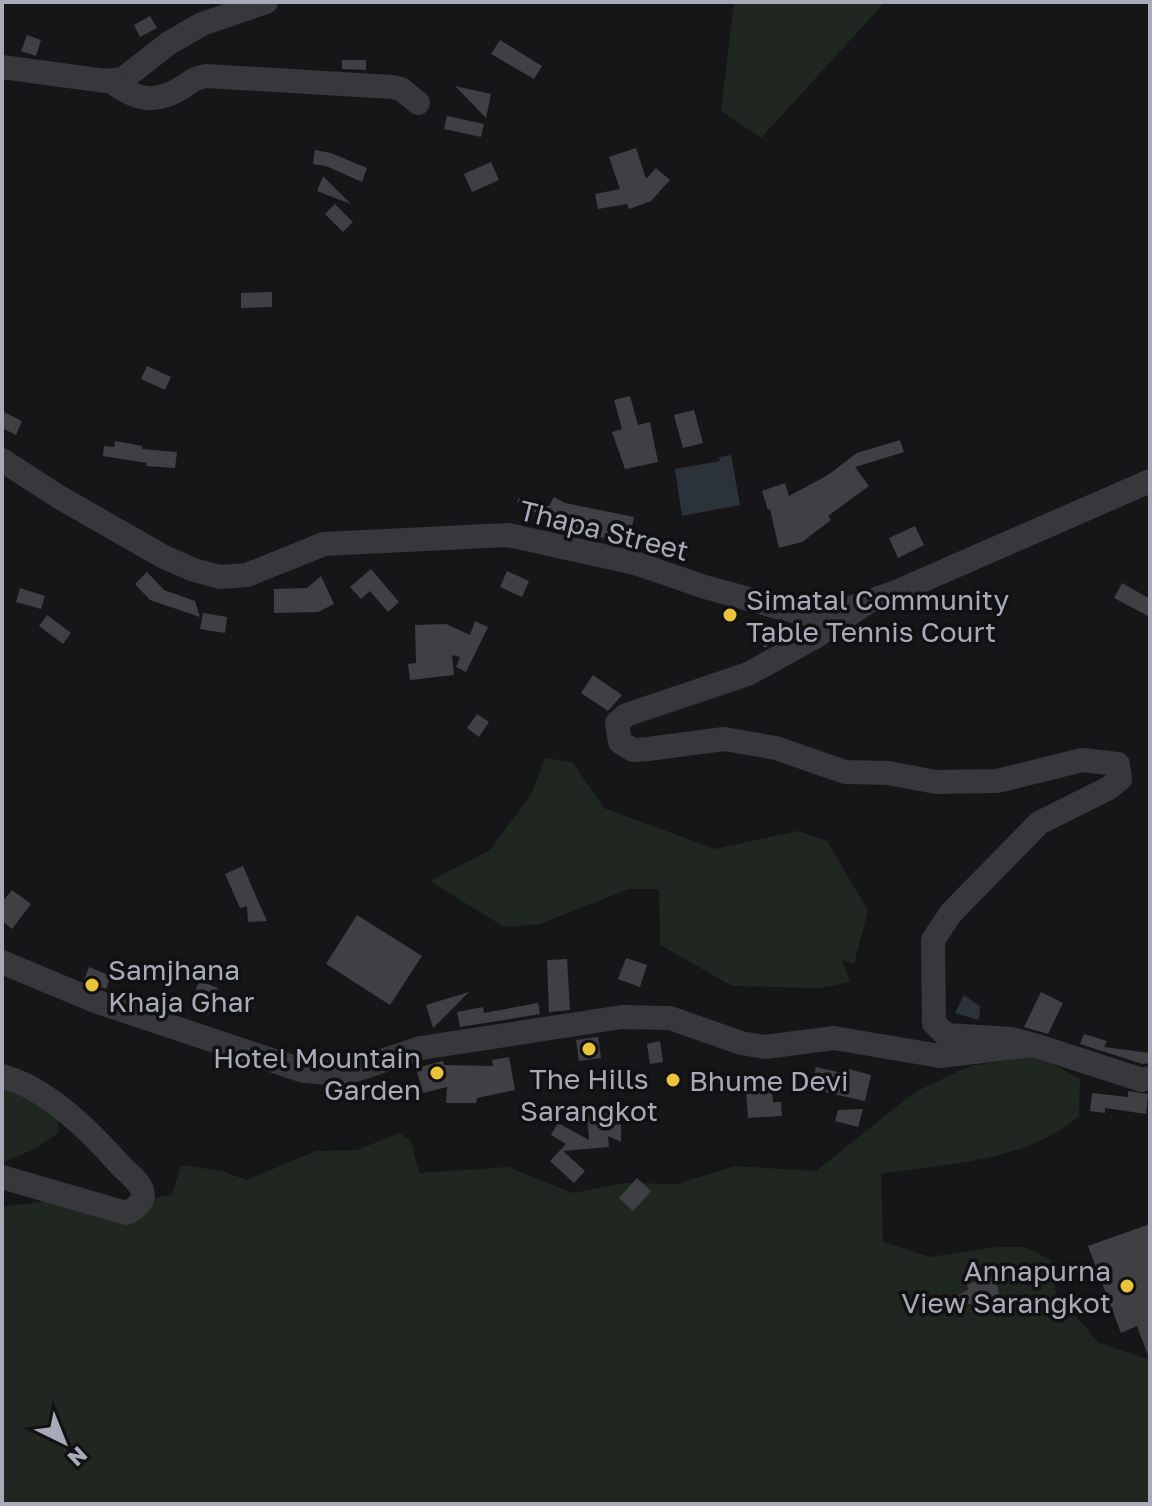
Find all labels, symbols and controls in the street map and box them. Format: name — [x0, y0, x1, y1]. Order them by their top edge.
street label: Thapa Street — [516, 493, 692, 567]
place label: Simatal Community Table Tennis Court — [746, 583, 1010, 648]
marker: Simatal Community Table Tennis Court — [721, 606, 739, 624]
place label: Samjhana Khaja Ghar — [108, 953, 254, 1018]
marker: Samjhana Khaja Ghar — [83, 976, 101, 994]
marker: The Hills Sarangkot — [580, 1040, 598, 1058]
place label: Hotel Mountain Garden — [213, 1041, 421, 1106]
place label: The Hills Sarangkot — [520, 1062, 658, 1127]
marker: Hotel Mountain Garden — [428, 1064, 446, 1082]
place label: Bhume Devi — [689, 1064, 848, 1097]
marker: Bhume Devi — [664, 1071, 682, 1089]
place label: Annapurna View Sarangkot — [901, 1254, 1111, 1319]
marker: Annapurna View Sarangkot — [1118, 1277, 1136, 1295]
north arrow — [24, 1402, 104, 1482]
text: N — [63, 1441, 93, 1473]

